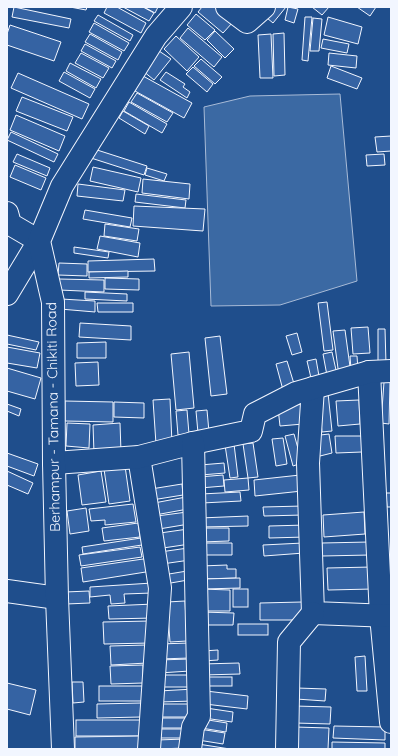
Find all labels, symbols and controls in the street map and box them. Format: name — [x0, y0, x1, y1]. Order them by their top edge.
street label: Berhampur - Tamana - Chikiti Road — [42, 302, 64, 532]

